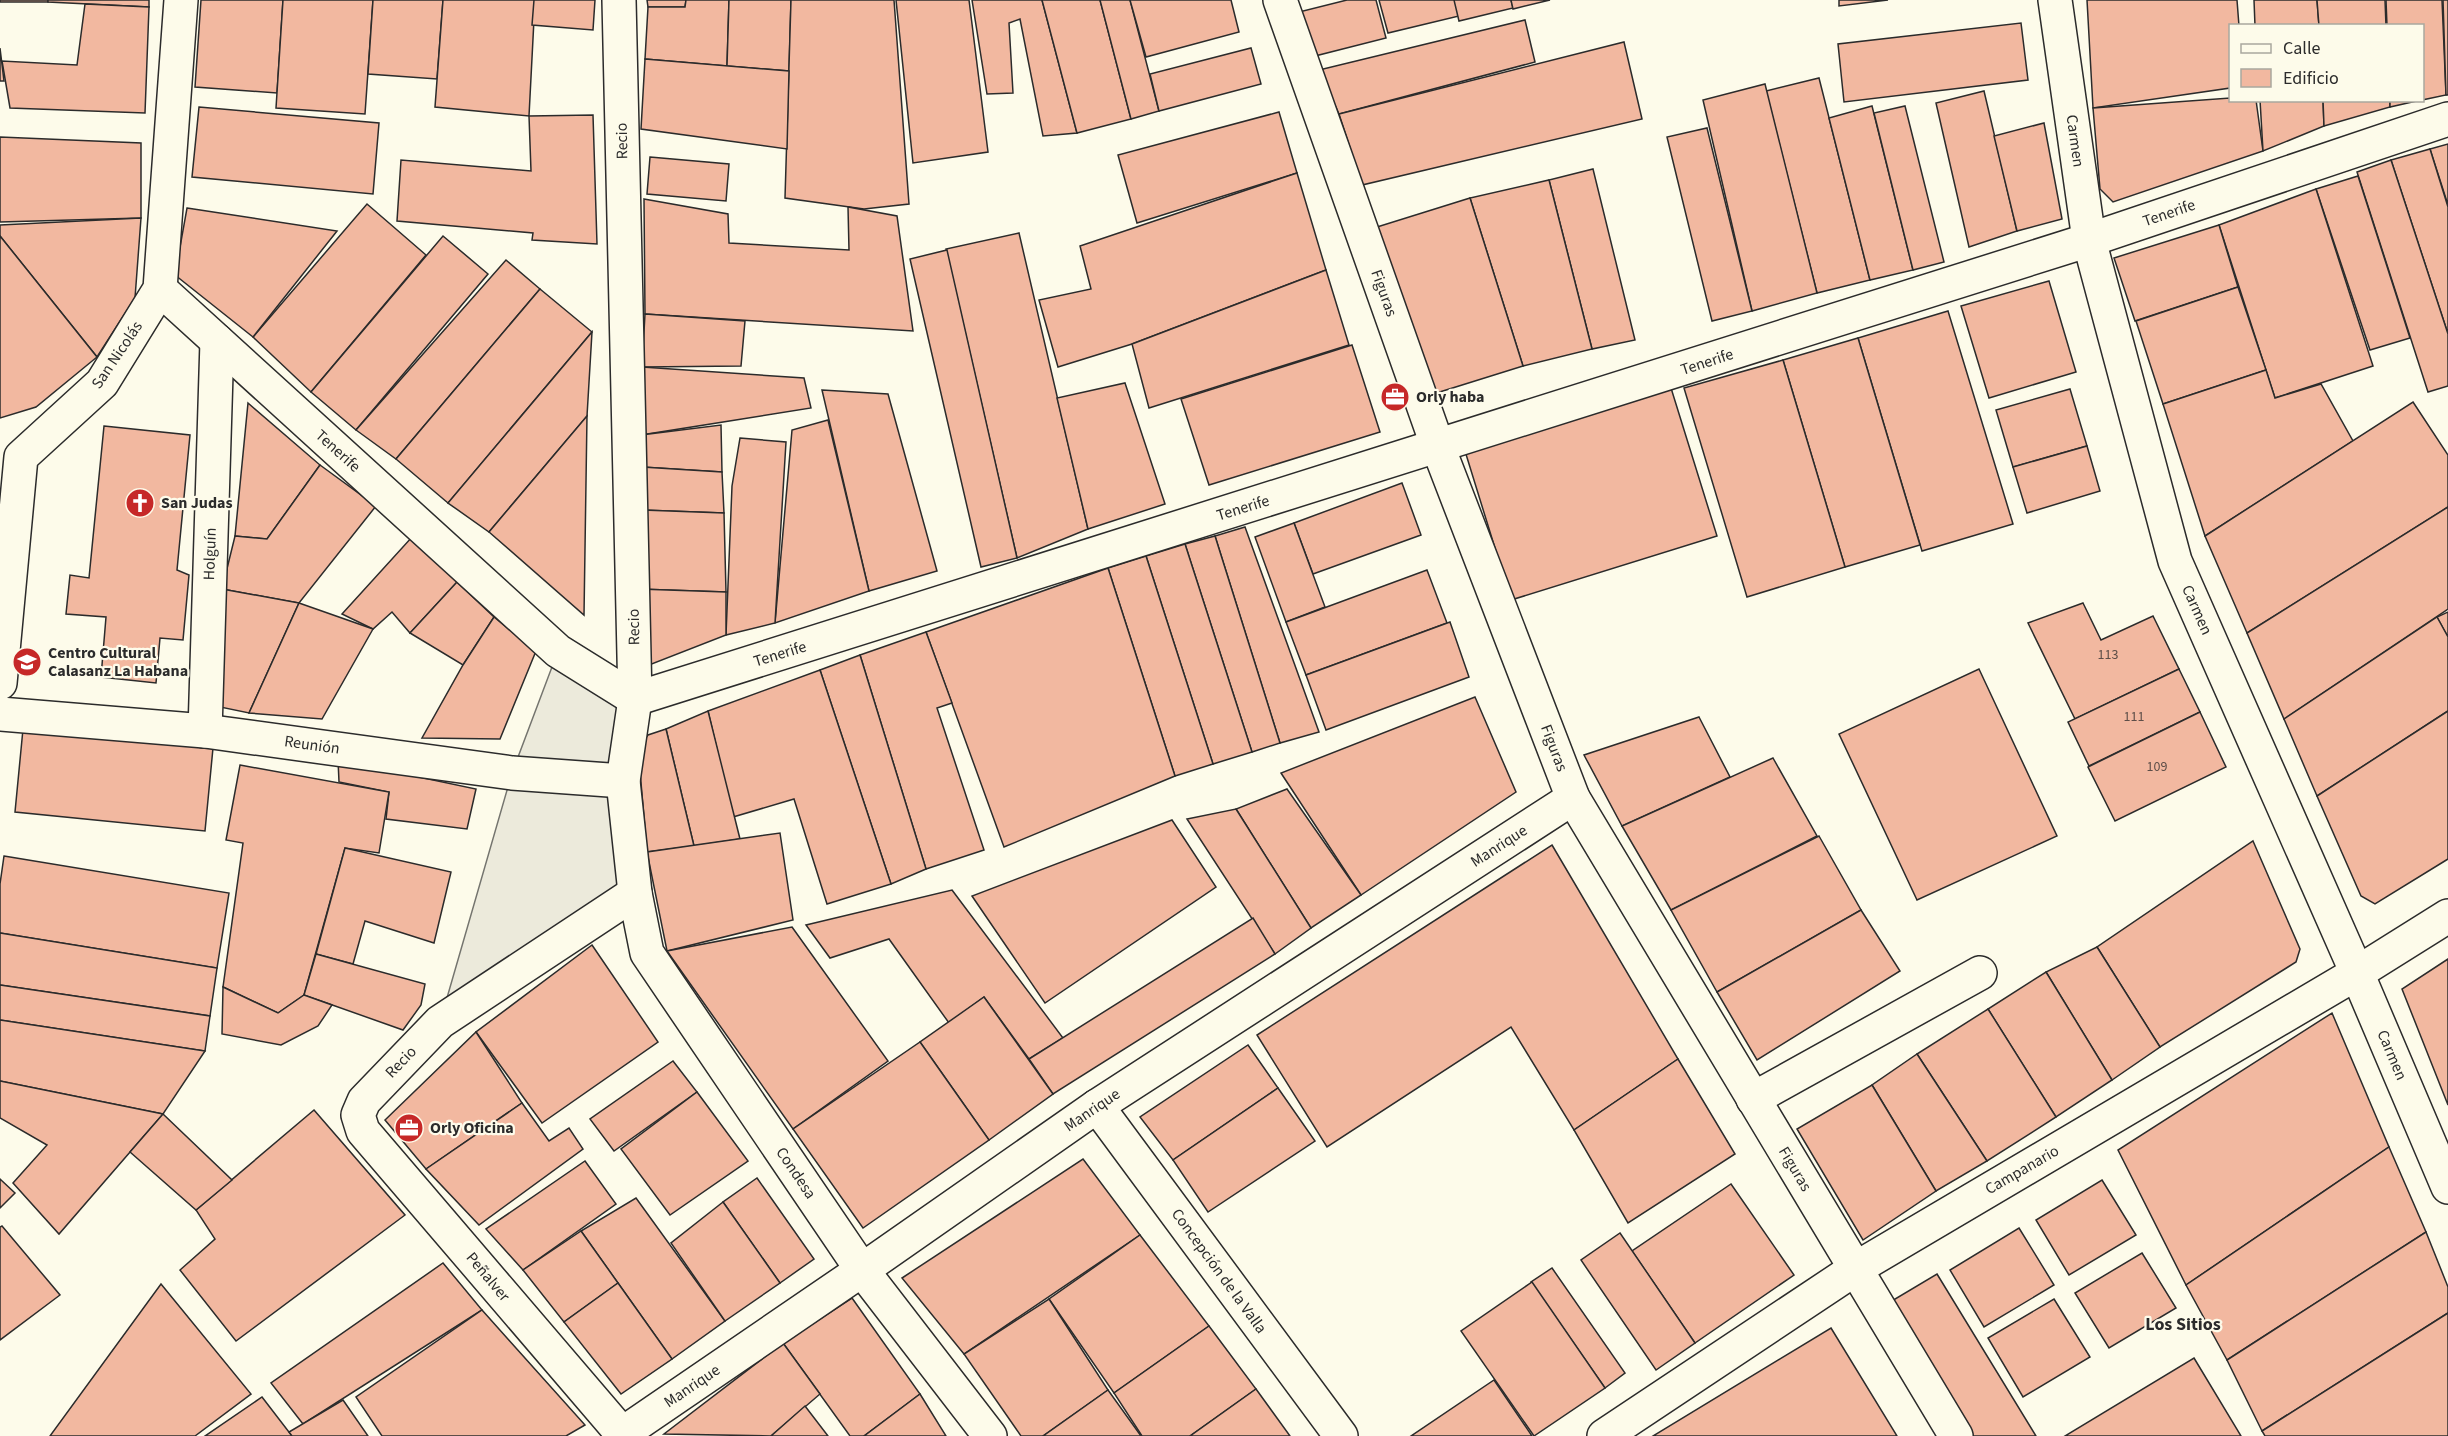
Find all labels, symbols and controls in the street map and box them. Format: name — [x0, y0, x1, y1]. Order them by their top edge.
legend — [2229, 24, 2424, 102]
text: Calle — [2283, 36, 2321, 61]
text: Edificio — [2283, 66, 2339, 91]
street label: Carmen — [2060, 113, 2090, 169]
street label: Recio — [611, 122, 633, 160]
street label: Tenerife — [2140, 194, 2198, 232]
street label: Figuras — [1365, 266, 1403, 320]
street label: San Nicolás — [86, 317, 148, 393]
street label: Tenerife — [1678, 343, 1736, 381]
office icon: Orly haba — [1379, 381, 1411, 413]
place label: Orly haba — [1416, 386, 1484, 408]
street label: Tenerife — [311, 425, 365, 477]
church icon: San Judas — [124, 487, 156, 519]
street label: Tenerife — [1214, 490, 1272, 526]
place label: San Judas — [161, 492, 233, 514]
street label: Holguín — [198, 527, 222, 581]
street label: Carmen — [2176, 581, 2218, 639]
street label: Recio — [623, 608, 645, 646]
street label: Tenerife — [751, 636, 809, 672]
place label: Centro Cultural Calasanz La Habana — [48, 642, 188, 682]
house number: 113 — [2098, 645, 2118, 665]
school or university icon: Centro Cultural Calasanz La Habana — [11, 646, 43, 678]
house number: 111 — [2124, 707, 2144, 727]
street label: Figuras — [1535, 721, 1573, 775]
street label: Reunión — [283, 730, 341, 760]
house number: 109 — [2147, 757, 2167, 777]
street label: Manrique — [1466, 819, 1532, 873]
street label: Carmen — [2372, 1026, 2412, 1084]
street label: Recio — [380, 1041, 422, 1083]
street label: Manrique — [1060, 1083, 1125, 1137]
office icon: Orly Oficina — [393, 1112, 425, 1144]
place label: Orly Oficina — [430, 1117, 514, 1139]
street label: Campanario — [1981, 1140, 2063, 1200]
street label: Condesa — [771, 1143, 821, 1203]
street label: Figuras — [1773, 1143, 1817, 1196]
street label: Concepción de la Valla — [1166, 1204, 1272, 1338]
street label: Peñalver — [461, 1248, 515, 1307]
district label: Los Sitios — [2145, 1312, 2221, 1337]
street label: Manrique — [660, 1359, 725, 1413]

